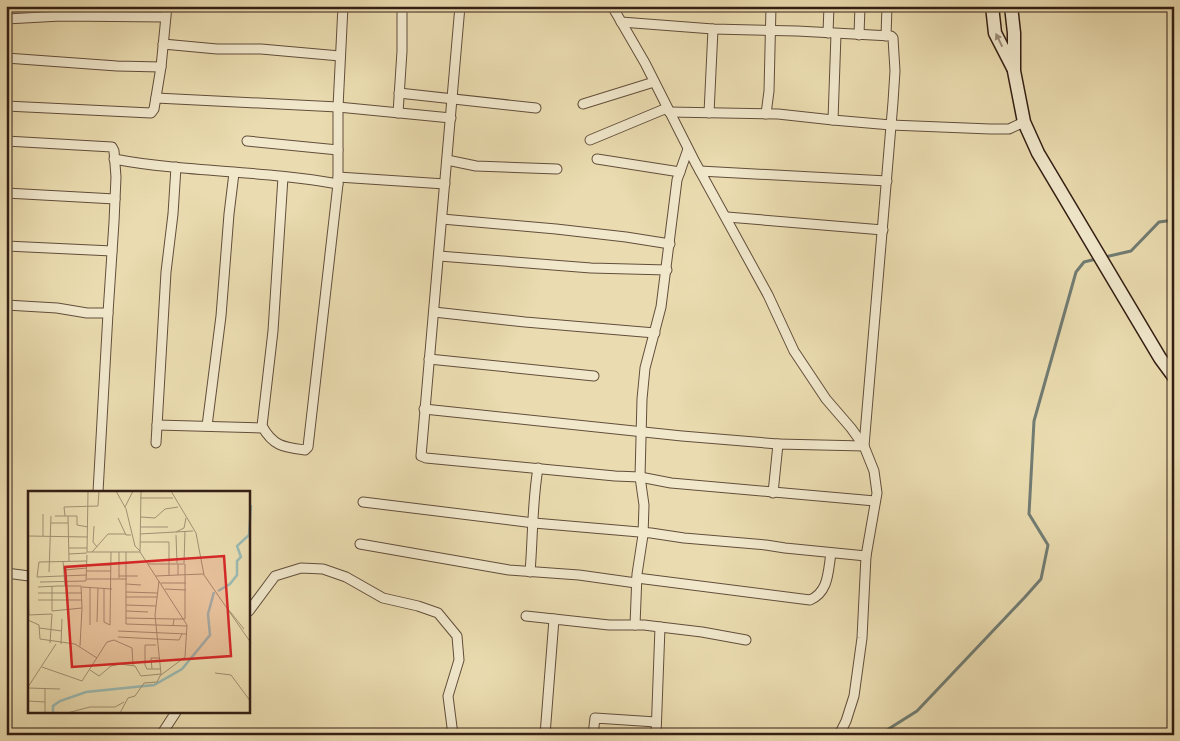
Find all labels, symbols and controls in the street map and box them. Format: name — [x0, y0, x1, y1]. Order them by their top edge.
one-way arrow — [994, 33, 1002, 47]
inset map — [28, 491, 250, 714]

